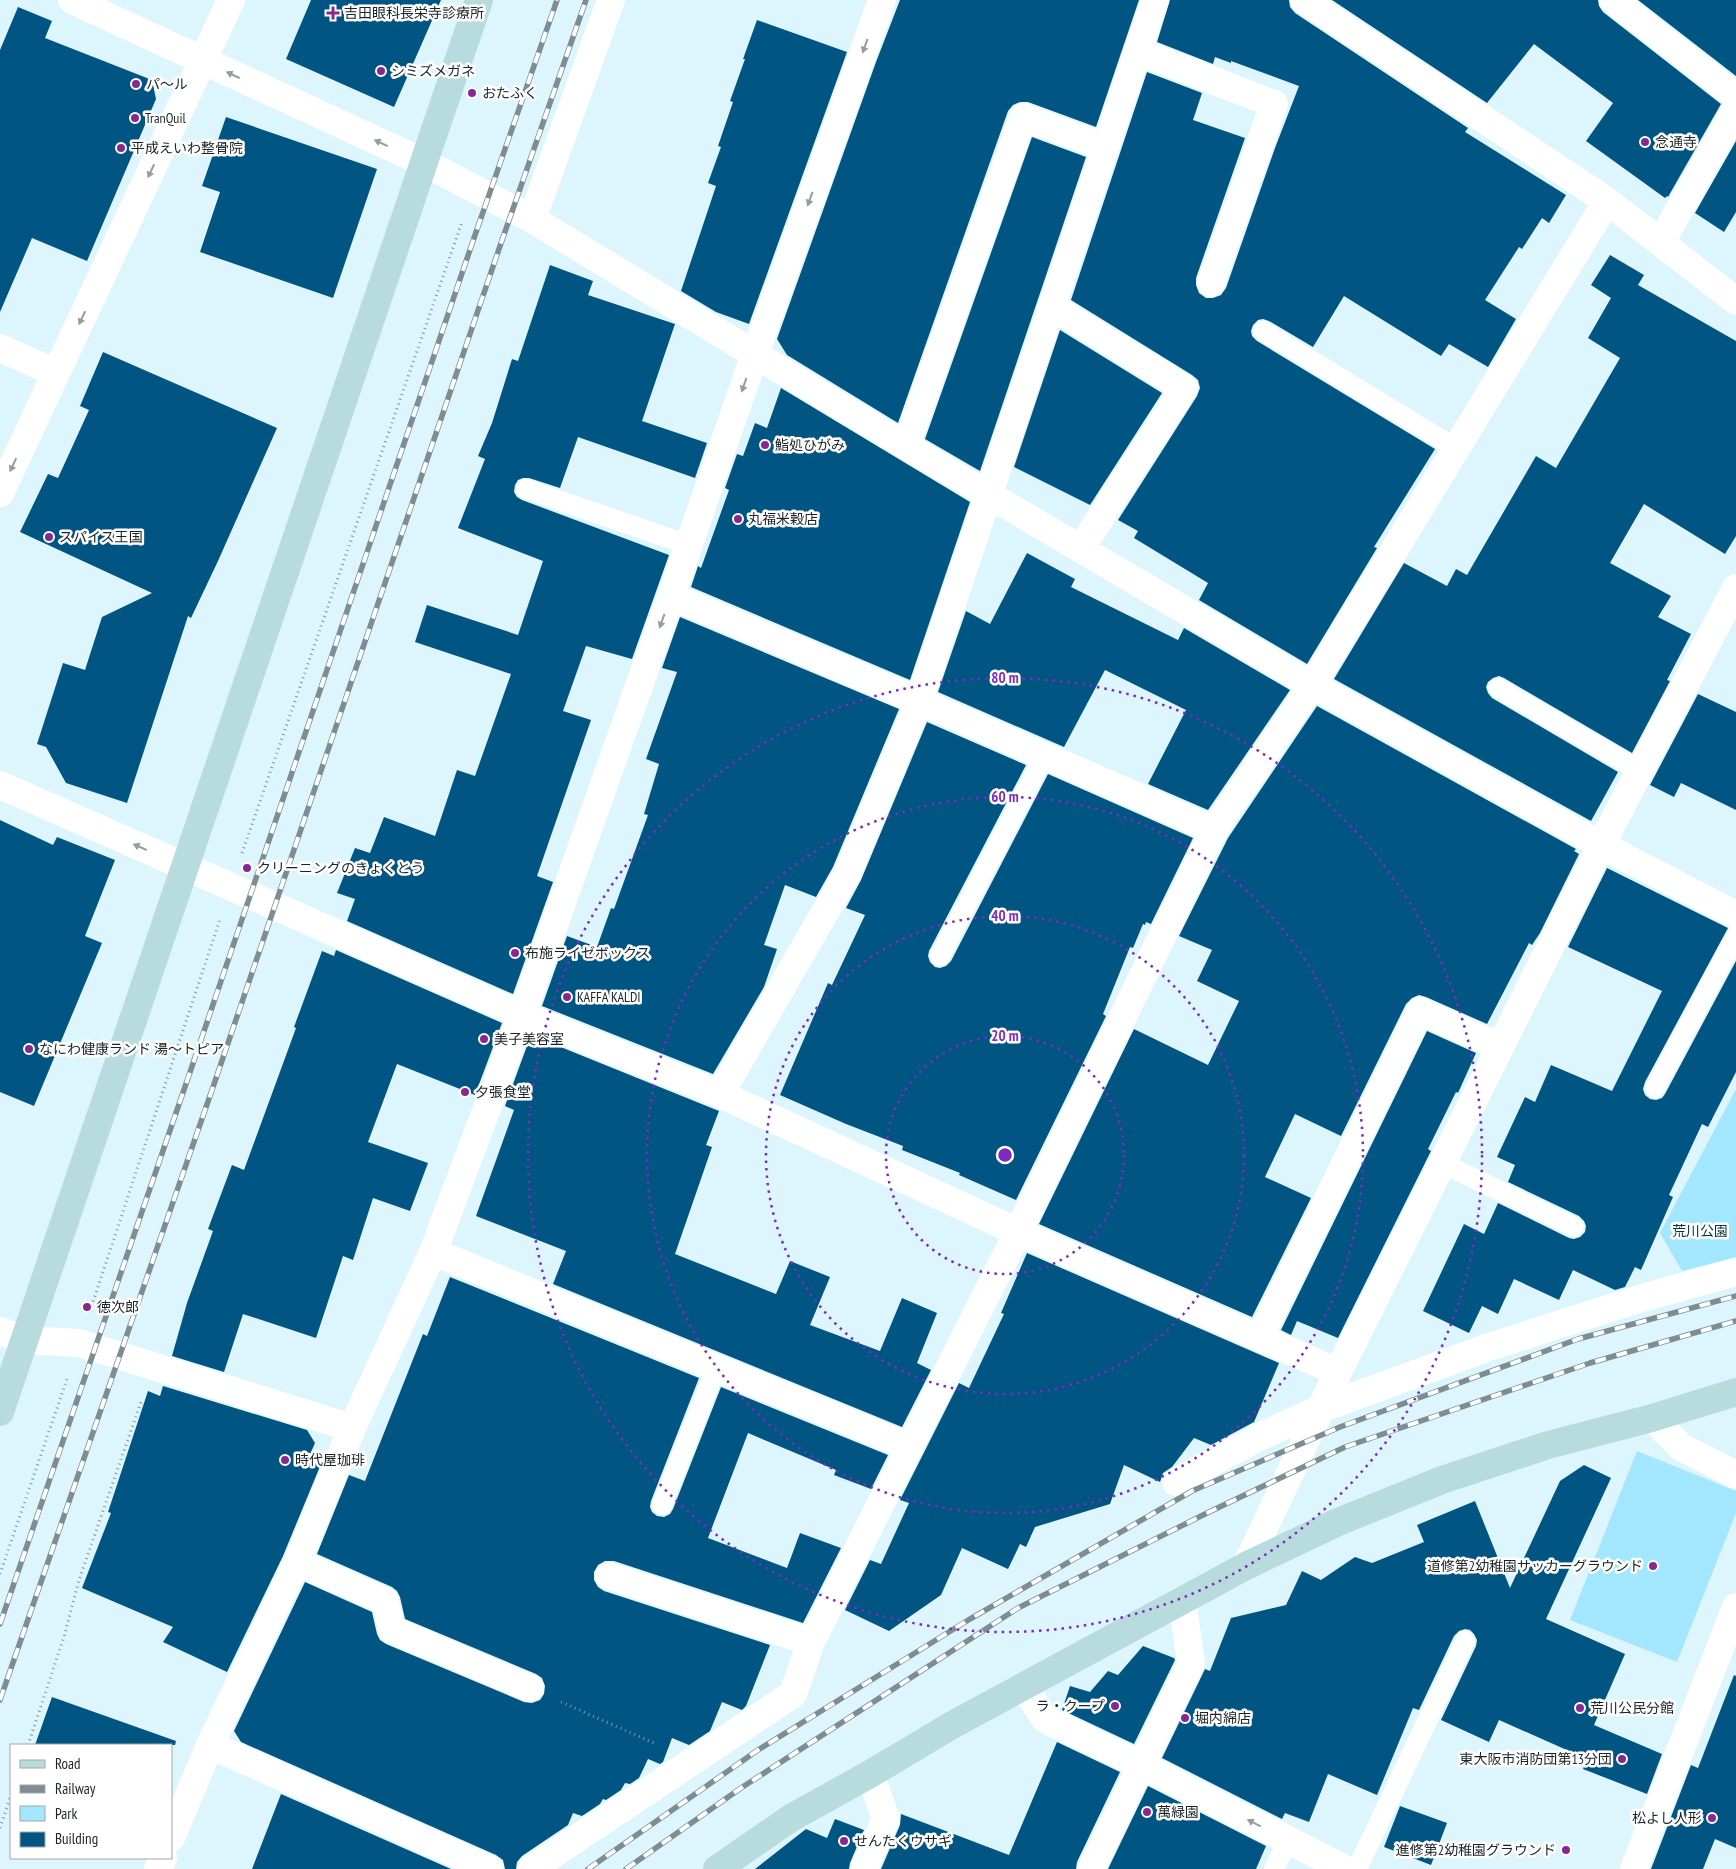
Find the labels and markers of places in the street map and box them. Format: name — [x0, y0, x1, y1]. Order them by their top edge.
place label: 吉田眼科長栄寺診療所 — [344, 4, 484, 22]
marker: 吉田眼科長栄寺診療所 — [326, 6, 340, 20]
place label: シミズメガネ — [391, 62, 475, 80]
marker: シミズメガネ — [375, 65, 387, 77]
place label: パ〜ル — [146, 75, 188, 93]
marker: パ〜ル — [130, 78, 142, 90]
place label: おたふく — [482, 84, 538, 102]
marker: おたふく — [466, 87, 478, 99]
place label: TranQuil — [145, 109, 186, 127]
marker: TranQuil — [129, 112, 141, 124]
place label: 念通寺 — [1655, 133, 1697, 151]
marker: 念通寺 — [1639, 136, 1651, 148]
place label: 平成えいわ整骨院 — [131, 139, 243, 157]
marker: 平成えいわ整骨院 — [115, 142, 127, 154]
place label: 鮨処ひがみ — [775, 436, 845, 454]
marker: 鮨処ひがみ — [759, 439, 771, 451]
place label: 丸福米穀店 — [748, 510, 818, 528]
marker: 丸福米穀店 — [732, 513, 744, 525]
place label: スパイス王国 — [59, 528, 143, 546]
marker: スパイス王国 — [43, 531, 55, 543]
place label: クリーニングのきょくとう — [257, 859, 425, 877]
marker: クリーニングのきょくとう — [241, 862, 253, 874]
place label: 布施ライゼボックス — [525, 944, 651, 962]
marker: 布施ライゼボックス — [509, 947, 521, 959]
place label: KAFFA KALDI — [577, 988, 641, 1006]
marker: KAFFA KALDI — [561, 991, 573, 1003]
place label: 美子美容室 — [494, 1030, 564, 1048]
marker: 美子美容室 — [478, 1033, 490, 1045]
place label: なにわ健康ランド 湯～トピア — [39, 1040, 224, 1058]
marker: なにわ健康ランド 湯～トピア — [23, 1043, 35, 1055]
place label: 夕張食堂 — [475, 1083, 531, 1101]
marker: 夕張食堂 — [459, 1086, 471, 1098]
centre of rings — [996, 1146, 1014, 1164]
place label: 徳次郎 — [97, 1298, 139, 1316]
marker: 徳次郎 — [81, 1301, 93, 1313]
place label: 時代屋珈琲 — [295, 1451, 365, 1469]
marker: 時代屋珈琲 — [279, 1454, 291, 1466]
place label: 道修第2幼稚園サッカーグラウンド — [1427, 1557, 1643, 1575]
marker: 道修第2幼稚園サッカーグラウンド — [1647, 1560, 1659, 1572]
place label: ラ・クープ — [1036, 1697, 1105, 1715]
place label: 荒川公民分館 — [1590, 1699, 1674, 1717]
marker: ラ・クープ — [1109, 1700, 1121, 1712]
marker: 荒川公民分館 — [1574, 1702, 1586, 1714]
place label: 堀内綿店 — [1195, 1709, 1251, 1727]
marker: 堀内綿店 — [1179, 1712, 1191, 1724]
place label: 東大阪市消防団第13分団 — [1459, 1750, 1612, 1768]
marker: 東大阪市消防団第13分団 — [1616, 1753, 1628, 1765]
place label: 萬緑園 — [1157, 1803, 1199, 1821]
marker: 萬緑園 — [1141, 1806, 1153, 1818]
place label: 松よし人形 — [1632, 1809, 1702, 1827]
marker: 松よし人形 — [1706, 1812, 1718, 1824]
place label: せんたくウサギ — [854, 1832, 952, 1850]
marker: せんたくウサギ — [838, 1835, 850, 1847]
place label: 進修第2幼稚園グラウンド — [1396, 1841, 1556, 1859]
marker: 進修第2幼稚園グラウンド — [1560, 1844, 1572, 1856]

